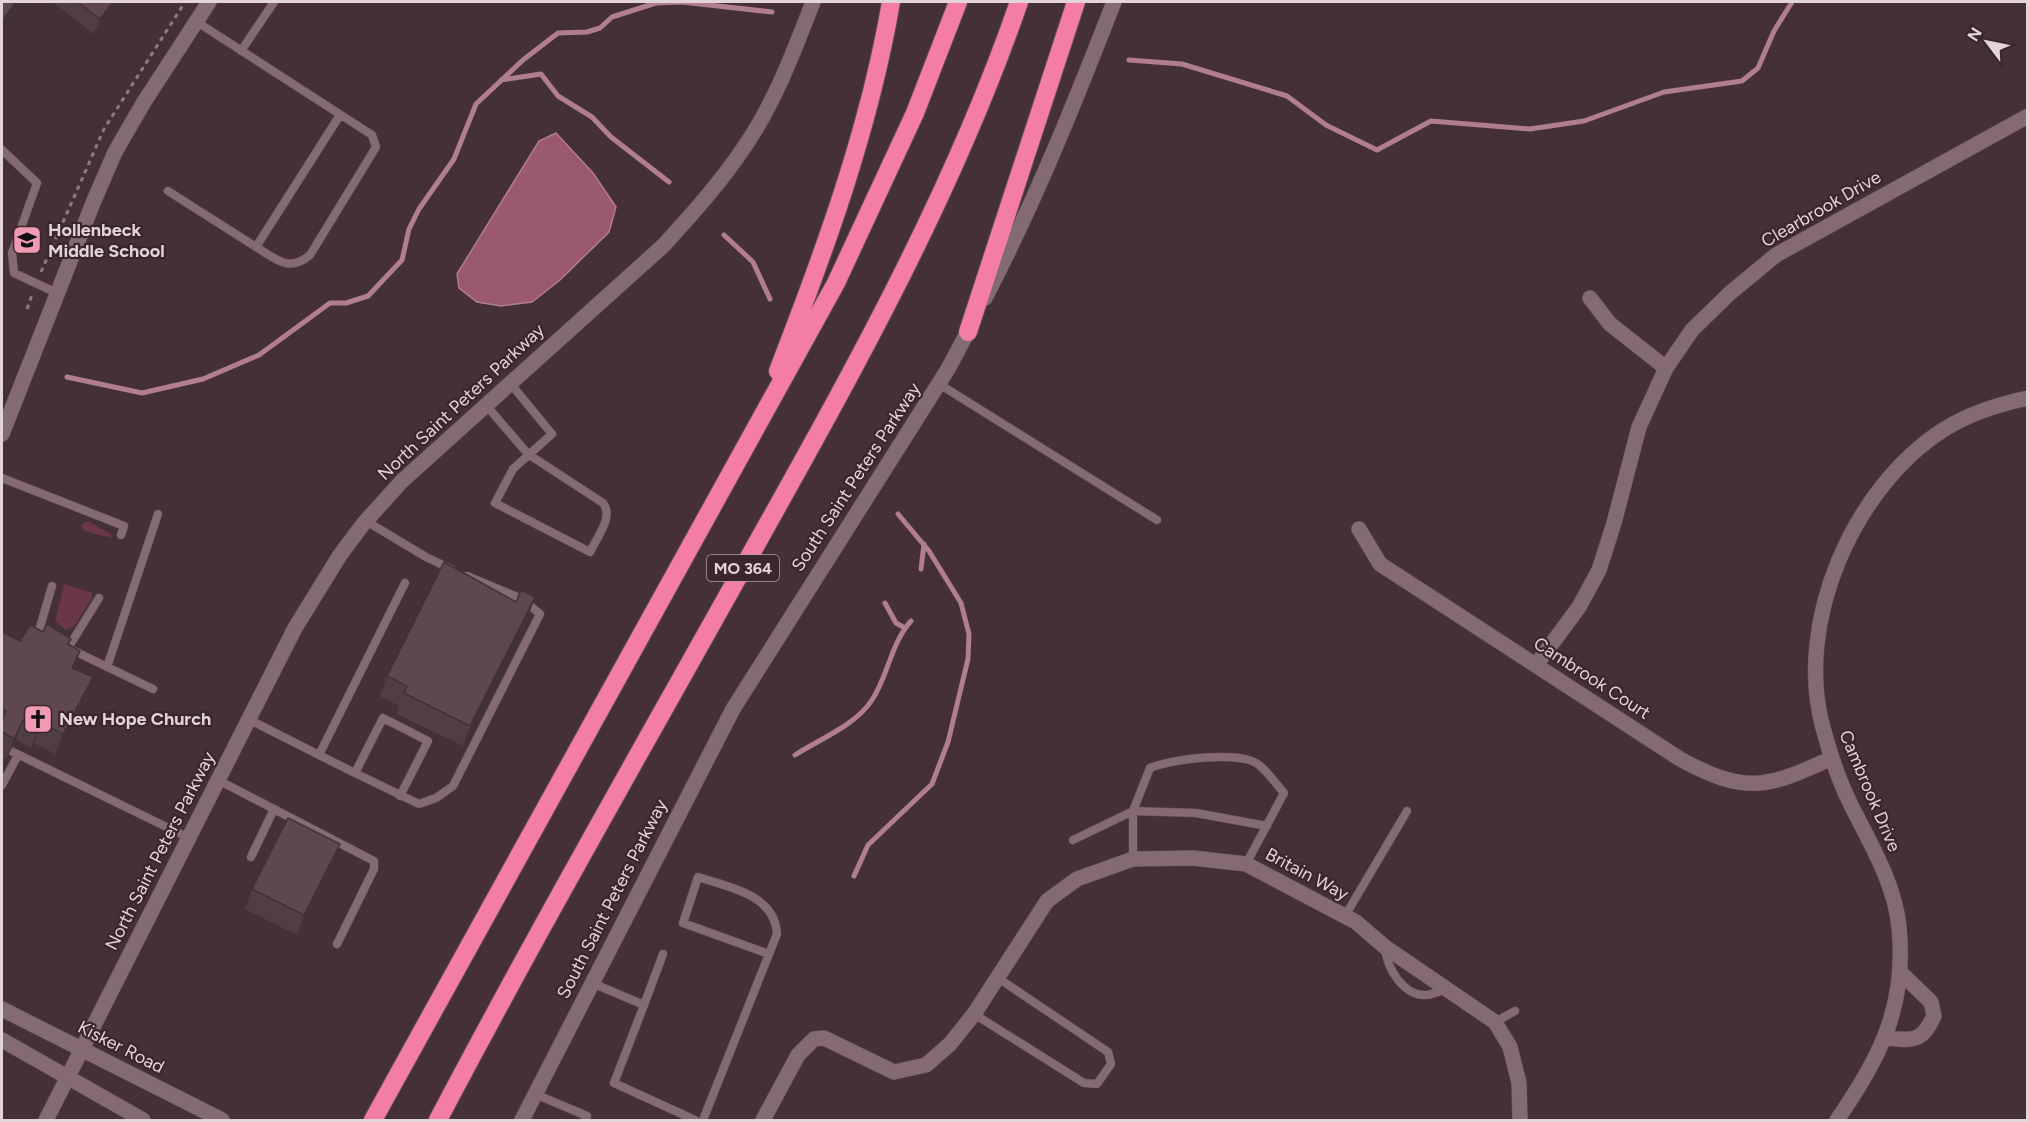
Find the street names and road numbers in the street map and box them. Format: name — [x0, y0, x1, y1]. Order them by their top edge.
street label: Clearbrook Drive — [1757, 166, 1885, 252]
street label: North Saint Peters Parkway — [373, 319, 549, 485]
street label: South Saint Peters Parkway — [787, 378, 926, 576]
road number: MO 364 — [707, 555, 779, 581]
street label: Cambrook Court — [1530, 632, 1655, 724]
street label: Cambrook Drive — [1835, 727, 1906, 855]
street label: North Saint Peters Parkway — [100, 748, 220, 954]
street label: South Saint Peters Parkway — [552, 795, 672, 1002]
street label: Britain Way — [1262, 843, 1353, 905]
street label: Kisker Road — [74, 1016, 168, 1078]

